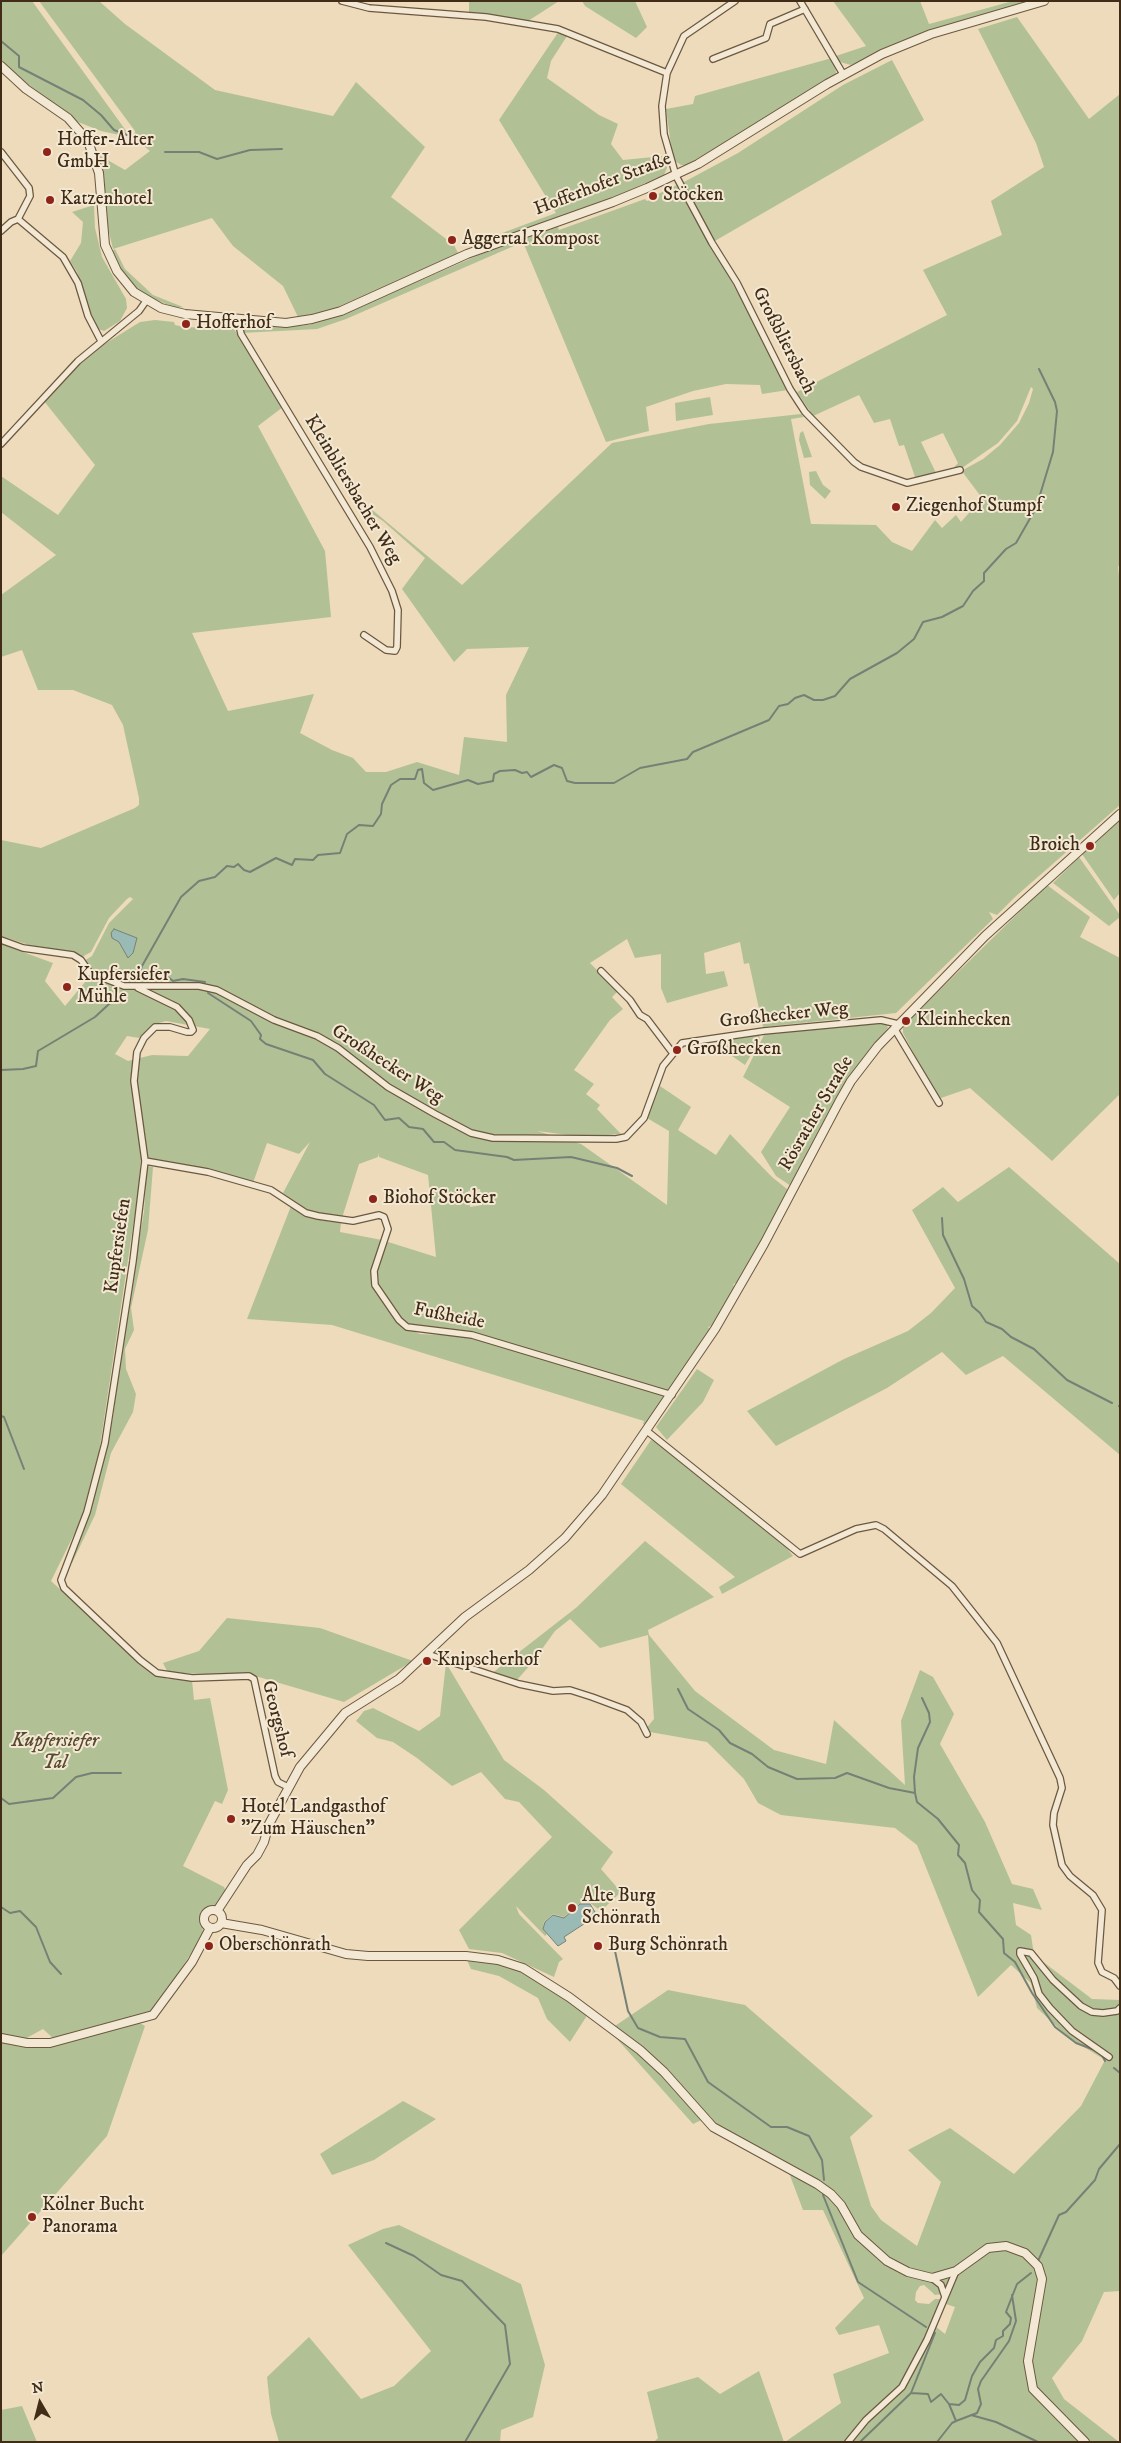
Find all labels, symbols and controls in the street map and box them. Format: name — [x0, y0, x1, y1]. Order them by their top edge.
place label: Hoffer-Alter GmbH — [57, 130, 154, 174]
marker: Hoffer-Alter GmbH — [41, 146, 53, 158]
street label: Hofferhofer Straße — [531, 148, 675, 222]
place label: Stöcken — [663, 185, 724, 207]
place label: Katzenhotel — [60, 189, 152, 211]
marker: Stöcken — [647, 190, 659, 202]
marker: Katzenhotel — [44, 194, 56, 206]
place label: Aggertal Kompost — [462, 229, 599, 251]
marker: Aggertal Kompost — [446, 234, 458, 246]
street label: Großbliersbach — [746, 284, 820, 398]
place label: Hofferhof — [196, 313, 271, 335]
marker: Hofferhof — [180, 318, 192, 330]
street label: Kleinbliersbacher Weg — [298, 411, 406, 569]
place label: Ziegenhof Stumpf — [906, 496, 1042, 518]
marker: Ziegenhof Stumpf — [890, 501, 902, 513]
place label: Broich — [1029, 835, 1080, 857]
marker: Broich — [1084, 840, 1096, 852]
place label: Kupfersiefer Mühle — [77, 965, 170, 1009]
marker: Kupfersiefer Mühle — [61, 981, 73, 993]
street label: Großhecker Weg — [719, 998, 849, 1034]
place label: Kleinhecken — [916, 1010, 1011, 1032]
marker: Kleinhecken — [900, 1015, 912, 1027]
street label: Großhecker Weg — [327, 1020, 447, 1110]
place label: Großhecken — [687, 1039, 781, 1061]
marker: Großhecken — [671, 1044, 683, 1056]
street label: Rösrather Straße — [775, 1053, 859, 1175]
place label: Biohof Stöcker — [383, 1188, 496, 1210]
marker: Biohof Stöcker — [367, 1193, 379, 1205]
street label: Kupfersiefen — [101, 1197, 137, 1295]
street label: Fußheide — [412, 1299, 486, 1335]
place label: Knipscherhof — [437, 1650, 539, 1672]
marker: Knipscherhof — [421, 1655, 433, 1667]
street label: Georgshof — [255, 1678, 297, 1760]
park label: Kupfersiefer Tal — [11, 1731, 99, 1775]
place label: Hotel Landgasthof "Zum Häuschen" — [241, 1797, 386, 1841]
marker: Hotel Landgasthof "Zum Häuschen" — [225, 1813, 237, 1825]
place label: Alte Burg Schönrath — [582, 1886, 660, 1930]
marker: Alte Burg Schönrath — [566, 1902, 578, 1914]
place label: Oberschönrath — [219, 1935, 331, 1957]
place label: Burg Schönrath — [608, 1935, 728, 1957]
marker: Oberschönrath — [203, 1940, 215, 1952]
marker: Burg Schönrath — [592, 1940, 604, 1952]
place label: Kölner Bucht Panorama — [42, 2195, 144, 2239]
marker: Kölner Bucht Panorama — [26, 2211, 38, 2223]
north arrow — [15, 2378, 65, 2428]
text: N — [31, 2378, 45, 2398]

